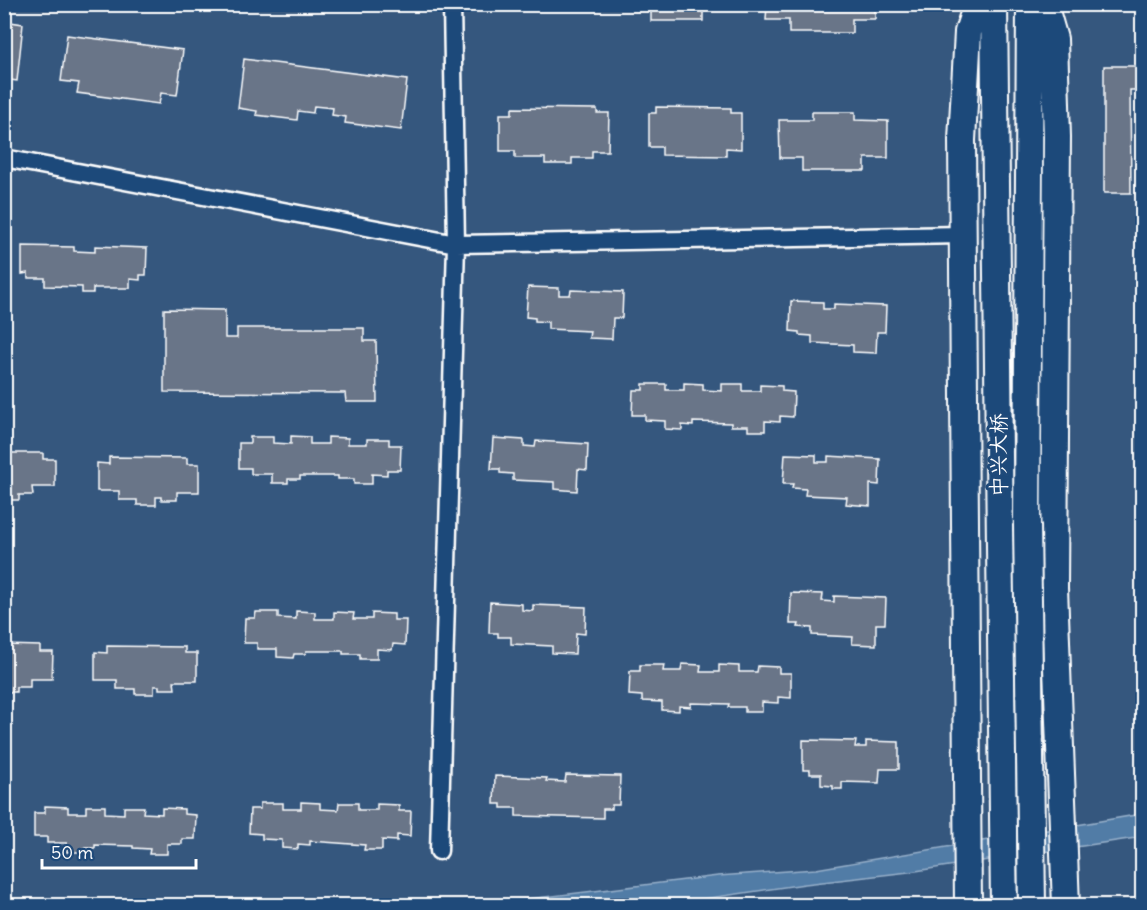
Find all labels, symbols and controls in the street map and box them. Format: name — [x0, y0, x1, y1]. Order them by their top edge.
street label: 中兴大桥 — [985, 413, 1012, 497]
scale bar — [42, 832, 196, 870]
text: 50 m — [51, 841, 93, 864]

